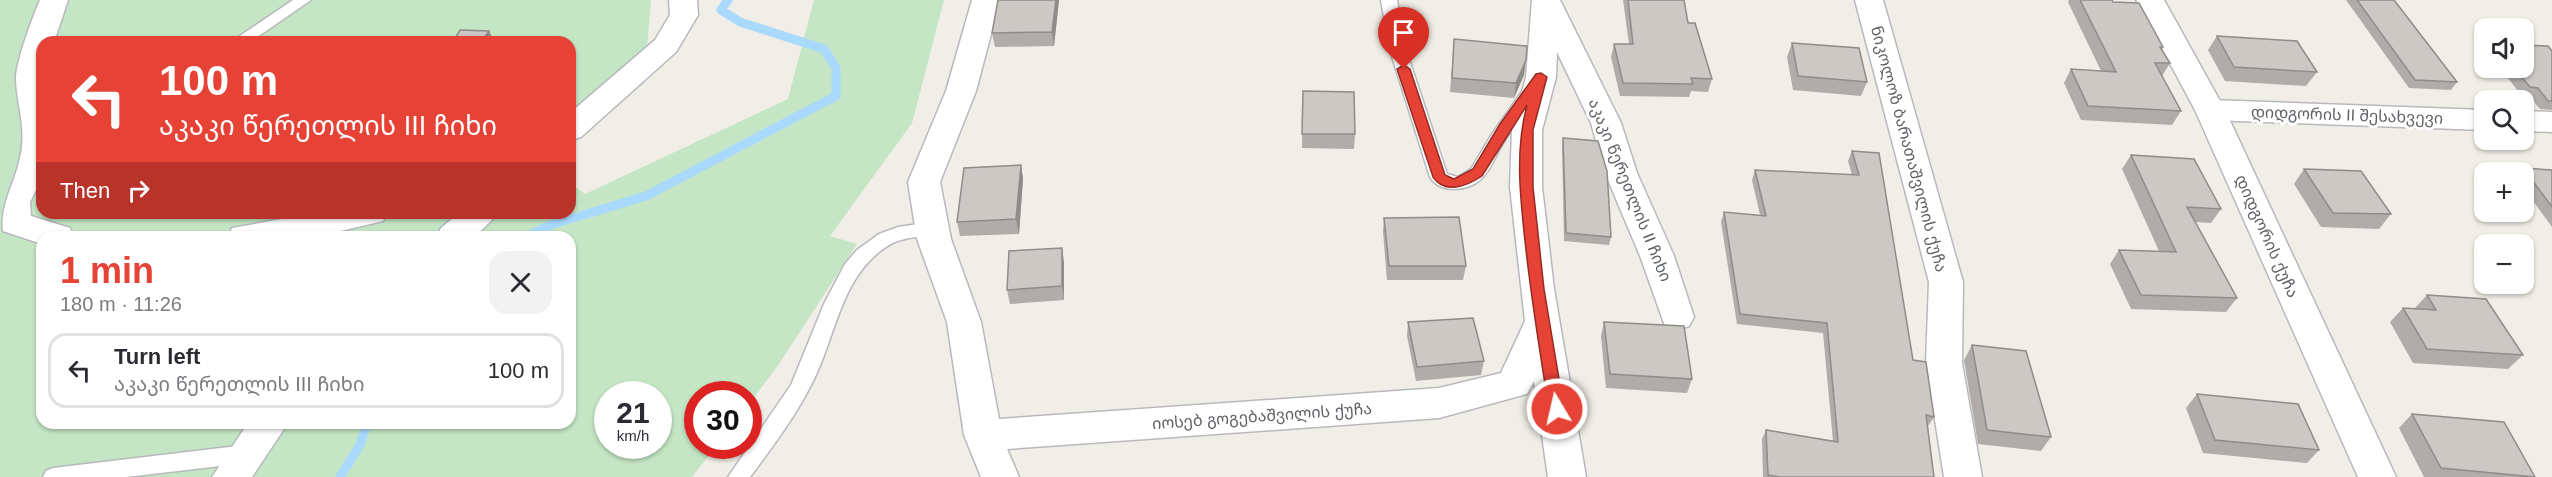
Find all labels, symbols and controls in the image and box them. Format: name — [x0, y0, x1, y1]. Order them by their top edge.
pin — [1378, 7, 1429, 69]
icon: arrive — [1387, 16, 1420, 49]
map controls — [2474, 18, 2534, 294]
button: sound — [2474, 18, 2534, 78]
street label: ნიკოლოზ ბარათაშვილის ქუჩა — [1866, 24, 1950, 274]
text: 100 m — [159, 57, 278, 104]
icon: left — [60, 60, 138, 138]
button: search — [2474, 90, 2534, 150]
street label: აკაკი წერეთლის II ჩიხი — [1584, 96, 1675, 285]
street label: დიდგორის II შესახვევი — [2251, 103, 2443, 129]
text: აკაკი წერეთლის III ჩიხი — [159, 111, 497, 141]
button: + — [2474, 162, 2534, 222]
street label: დიდგორის ქუჩა — [2230, 172, 2302, 301]
icon: right — [122, 174, 155, 207]
text: Then — [60, 178, 110, 203]
button: − — [2474, 234, 2534, 294]
text: 1 min — [60, 250, 154, 291]
button: close — [489, 251, 552, 314]
text: 180 m · 11:26 — [60, 293, 182, 315]
text: Turn left — [114, 344, 200, 369]
icon: left — [63, 354, 96, 387]
text: 100 m — [488, 358, 549, 383]
text: აკაკი წერეთლის III ჩიხი — [114, 373, 364, 395]
position arrow — [1525, 377, 1589, 441]
speed limit sign: 30 — [684, 381, 762, 459]
text: 21 — [616, 396, 650, 429]
street label: იოსებ გოგებაშვილის ქუჩა — [1152, 400, 1373, 434]
text: km/h — [617, 427, 649, 444]

